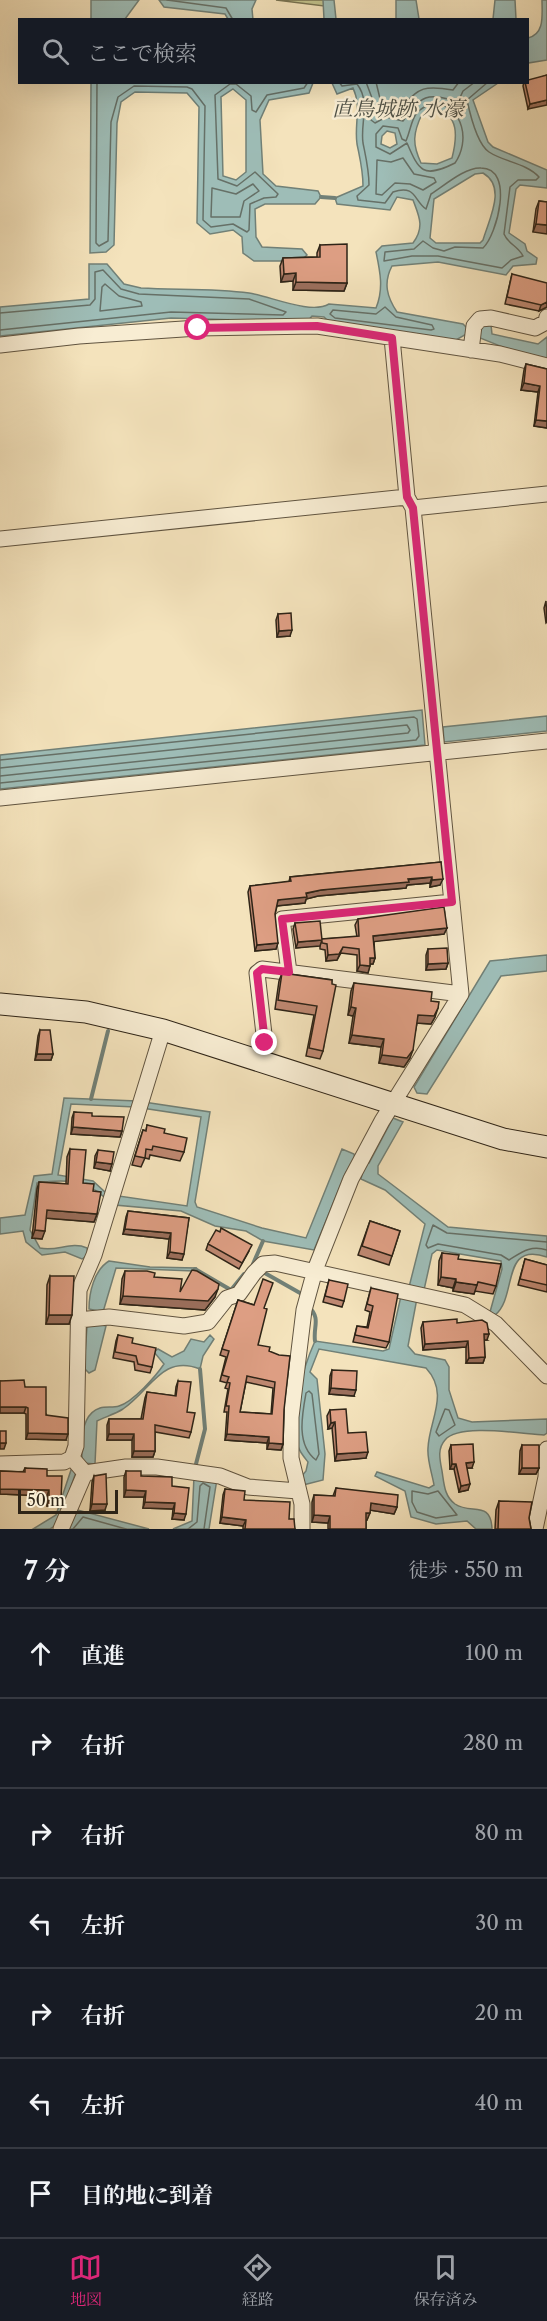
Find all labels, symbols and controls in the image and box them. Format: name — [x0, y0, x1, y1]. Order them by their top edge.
search box — [18, 18, 529, 84]
icon: search — [39, 35, 72, 68]
text: ここで検索 — [87, 40, 197, 67]
water label: 直鳥城跡 水濠 — [332, 96, 467, 121]
route start — [184, 314, 210, 340]
route end — [251, 1029, 277, 1055]
scale bar — [18, 1487, 118, 1514]
text: 50 m — [27, 1490, 65, 1510]
text: 7 分 — [24, 1555, 70, 1587]
text: 徒歩 · 550 m — [408, 1558, 523, 1582]
icon: ahead — [24, 1637, 57, 1670]
text: 100 m — [465, 1641, 523, 1665]
text: 直進 — [81, 1642, 125, 1669]
icon: right — [24, 1727, 57, 1760]
text: 280 m — [463, 1731, 523, 1755]
text: 右折 — [81, 1732, 125, 1759]
icon: right — [24, 1817, 57, 1850]
text: 80 m — [475, 1821, 523, 1845]
text: 右折 — [81, 1822, 125, 1849]
icon: left — [24, 1907, 57, 1940]
text: 30 m — [475, 1911, 523, 1935]
text: 左折 — [81, 1912, 125, 1939]
icon: right — [24, 1997, 57, 2030]
text: 20 m — [475, 2001, 523, 2025]
text: 右折 — [81, 2002, 125, 2029]
icon: left — [24, 2087, 57, 2120]
text: 40 m — [475, 2091, 523, 2115]
text: 左折 — [81, 2092, 125, 2119]
icon: arrive — [24, 2177, 57, 2210]
text: 目的地に到着 — [81, 2182, 213, 2209]
tab: 地図 — [69, 2251, 102, 2310]
tab: 経路 — [241, 2251, 274, 2310]
tab: 保存済み — [413, 2251, 477, 2310]

